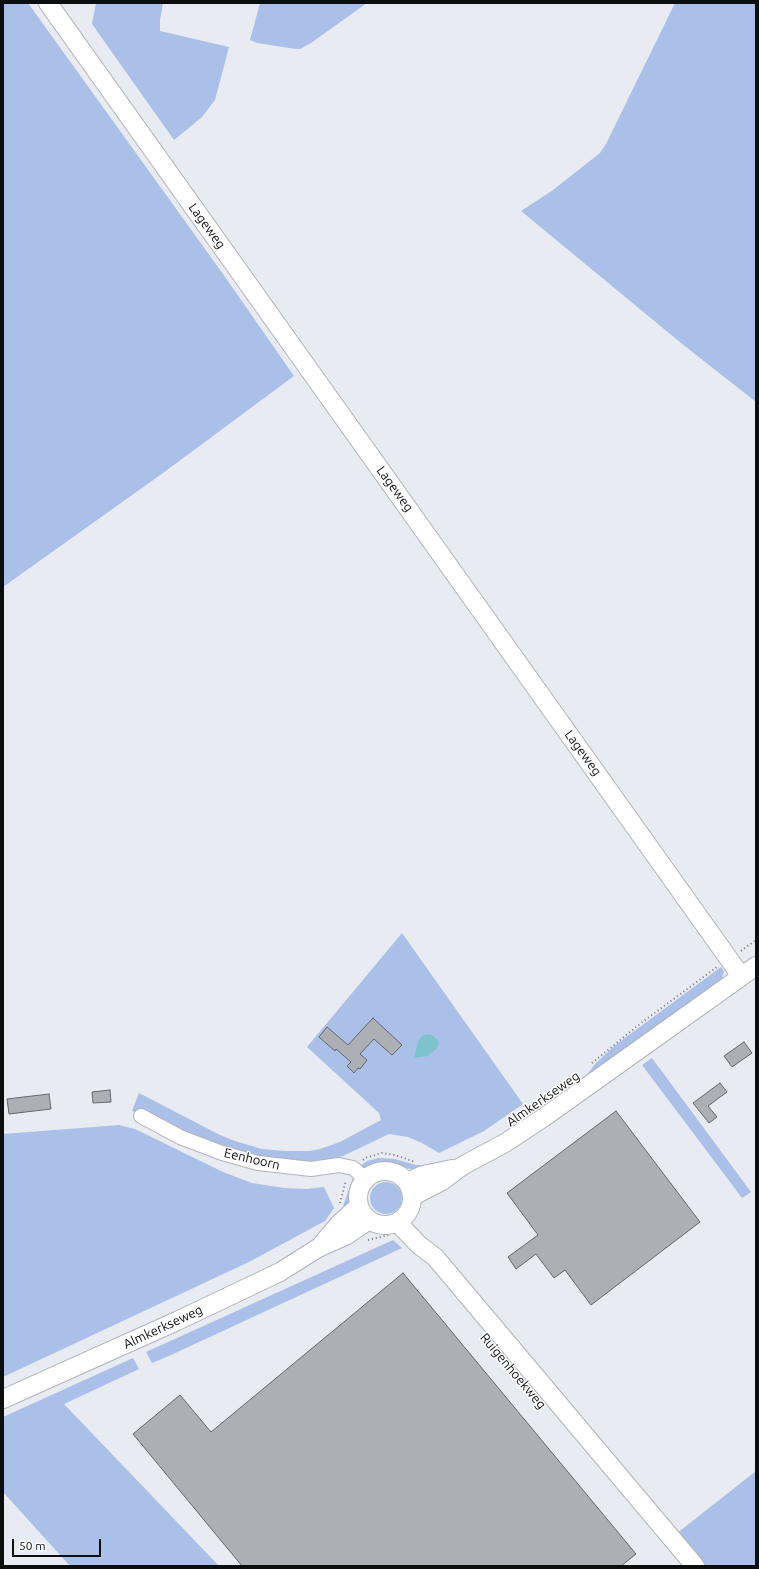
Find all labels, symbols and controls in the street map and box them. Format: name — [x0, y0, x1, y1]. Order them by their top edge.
street label: Lageweg — [185, 200, 229, 252]
street label: Lageweg — [373, 463, 417, 515]
street label: Lageweg — [561, 727, 605, 779]
street label: Almkerkseweg — [503, 1068, 583, 1130]
street label: Eenhoorn — [223, 1145, 281, 1173]
street label: Almkerkseweg — [121, 1302, 205, 1352]
street label: Ruigenhoekweg — [477, 1330, 549, 1412]
scale bar — [14, 1531, 103, 1557]
text: 50 m — [19, 1539, 46, 1552]

